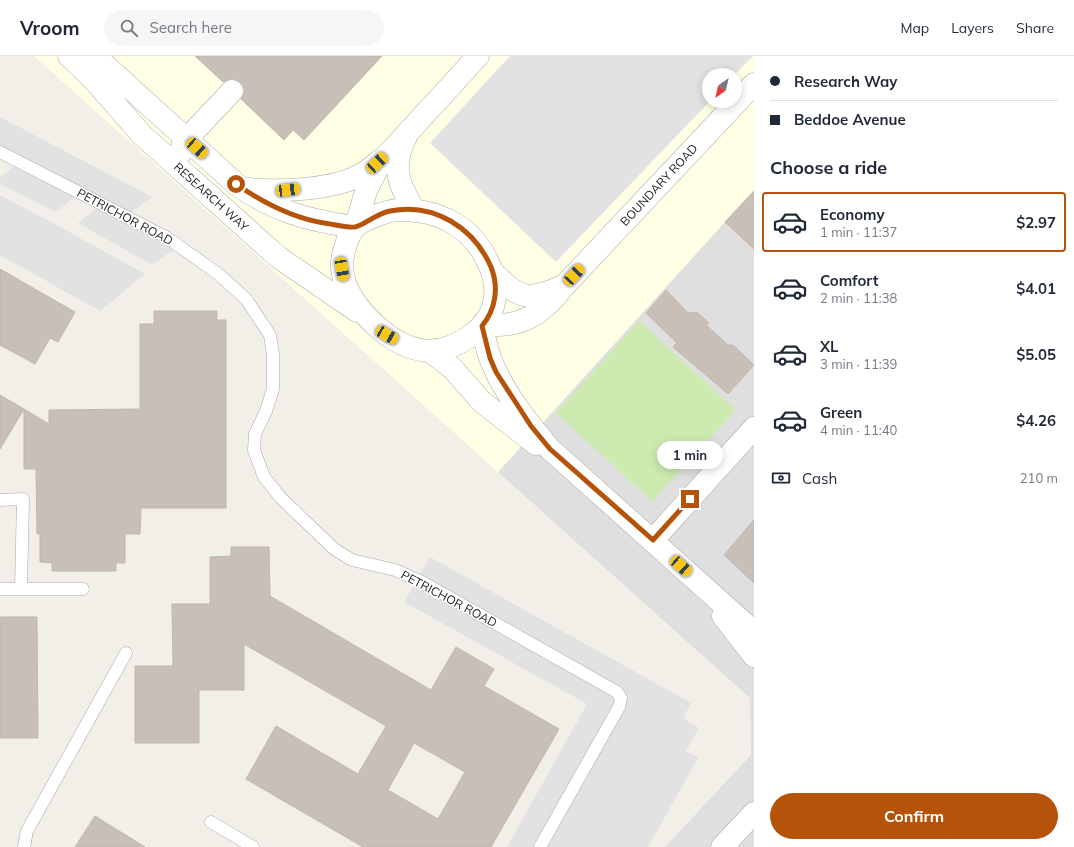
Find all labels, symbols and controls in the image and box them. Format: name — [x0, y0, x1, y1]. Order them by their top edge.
search box — [104, 10, 384, 46]
text: Vroom — [20, 16, 80, 40]
icon: search — [118, 17, 140, 39]
text: Search here — [150, 18, 232, 37]
text: Map — [900, 19, 929, 37]
text: Layers — [951, 19, 994, 37]
text: Share — [1016, 19, 1054, 37]
north arrow — [702, 68, 742, 108]
map controls — [702, 68, 742, 108]
text: Research Way — [794, 72, 897, 91]
text: Beddoe Avenue — [794, 110, 906, 129]
car — [184, 136, 210, 160]
street label: BOUNDARY ROAD — [617, 141, 700, 229]
car — [364, 150, 390, 176]
text: Choose a ride — [770, 156, 887, 179]
street label: RESEARCH WAY — [171, 159, 252, 235]
route start — [227, 175, 245, 193]
car — [275, 183, 301, 197]
street label: PETRICHOR ROAD — [75, 185, 176, 248]
icon: car — [772, 204, 808, 240]
text: Economy — [820, 205, 885, 224]
text: $2.97 — [1016, 213, 1056, 232]
text: 1 min · 11:37 — [820, 224, 897, 240]
car — [334, 256, 350, 282]
car — [561, 262, 587, 288]
icon: car — [772, 270, 808, 306]
text: Comfort — [820, 271, 878, 290]
text: $4.01 — [1016, 279, 1056, 298]
text: 2 min · 11:38 — [820, 290, 897, 306]
car — [374, 324, 400, 346]
icon: car — [772, 336, 808, 372]
text: XL — [820, 337, 838, 356]
text: $5.05 — [1016, 345, 1056, 364]
text: 3 min · 11:39 — [820, 356, 897, 372]
icon: car — [772, 402, 808, 438]
text: Green — [820, 403, 862, 422]
text: $4.26 — [1016, 411, 1056, 430]
text: 4 min · 11:40 — [820, 422, 897, 438]
callout: 1 min — [657, 441, 723, 469]
text: 1 min — [673, 447, 707, 463]
icon: cash — [770, 467, 792, 489]
text: Cash — [802, 469, 837, 488]
text: 210 m — [1020, 470, 1058, 486]
route end — [681, 490, 699, 508]
car — [668, 554, 694, 578]
street label: PETRICHOR ROAD — [399, 567, 500, 630]
button: Confirm — [770, 793, 1058, 839]

